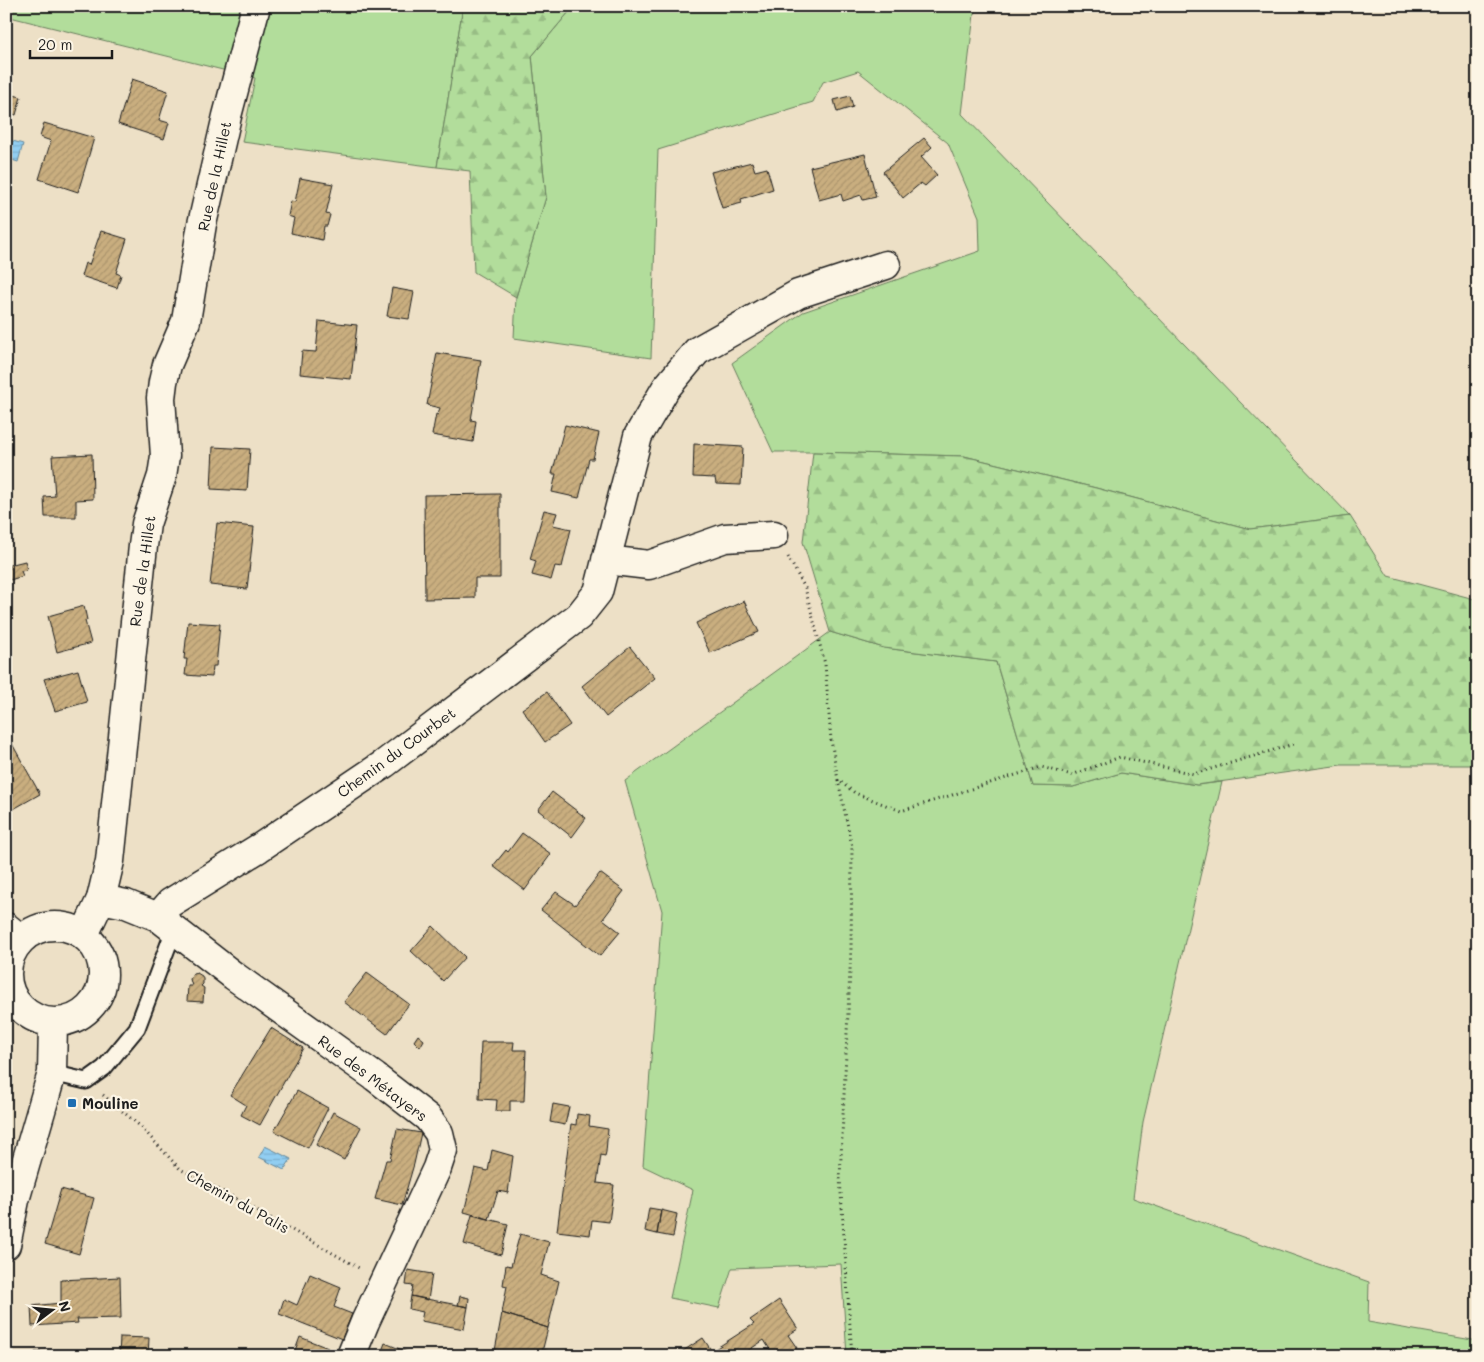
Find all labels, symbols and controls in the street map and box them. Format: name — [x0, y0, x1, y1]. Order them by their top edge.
scale bar — [30, 28, 112, 60]
text: 20 m — [38, 34, 72, 54]
street label: Rue de la Hillet — [193, 119, 235, 233]
street label: Rue de la Hillet — [124, 514, 160, 628]
street label: Chemin du Courbet — [333, 702, 459, 802]
street label: Rue des Métayers — [314, 1030, 432, 1126]
place label: Mouline — [82, 1093, 139, 1113]
marker: Mouline — [66, 1097, 78, 1109]
street label: Chemin du Palis — [183, 1164, 293, 1238]
north arrow — [28, 1284, 78, 1334]
text: N — [54, 1299, 76, 1314]

